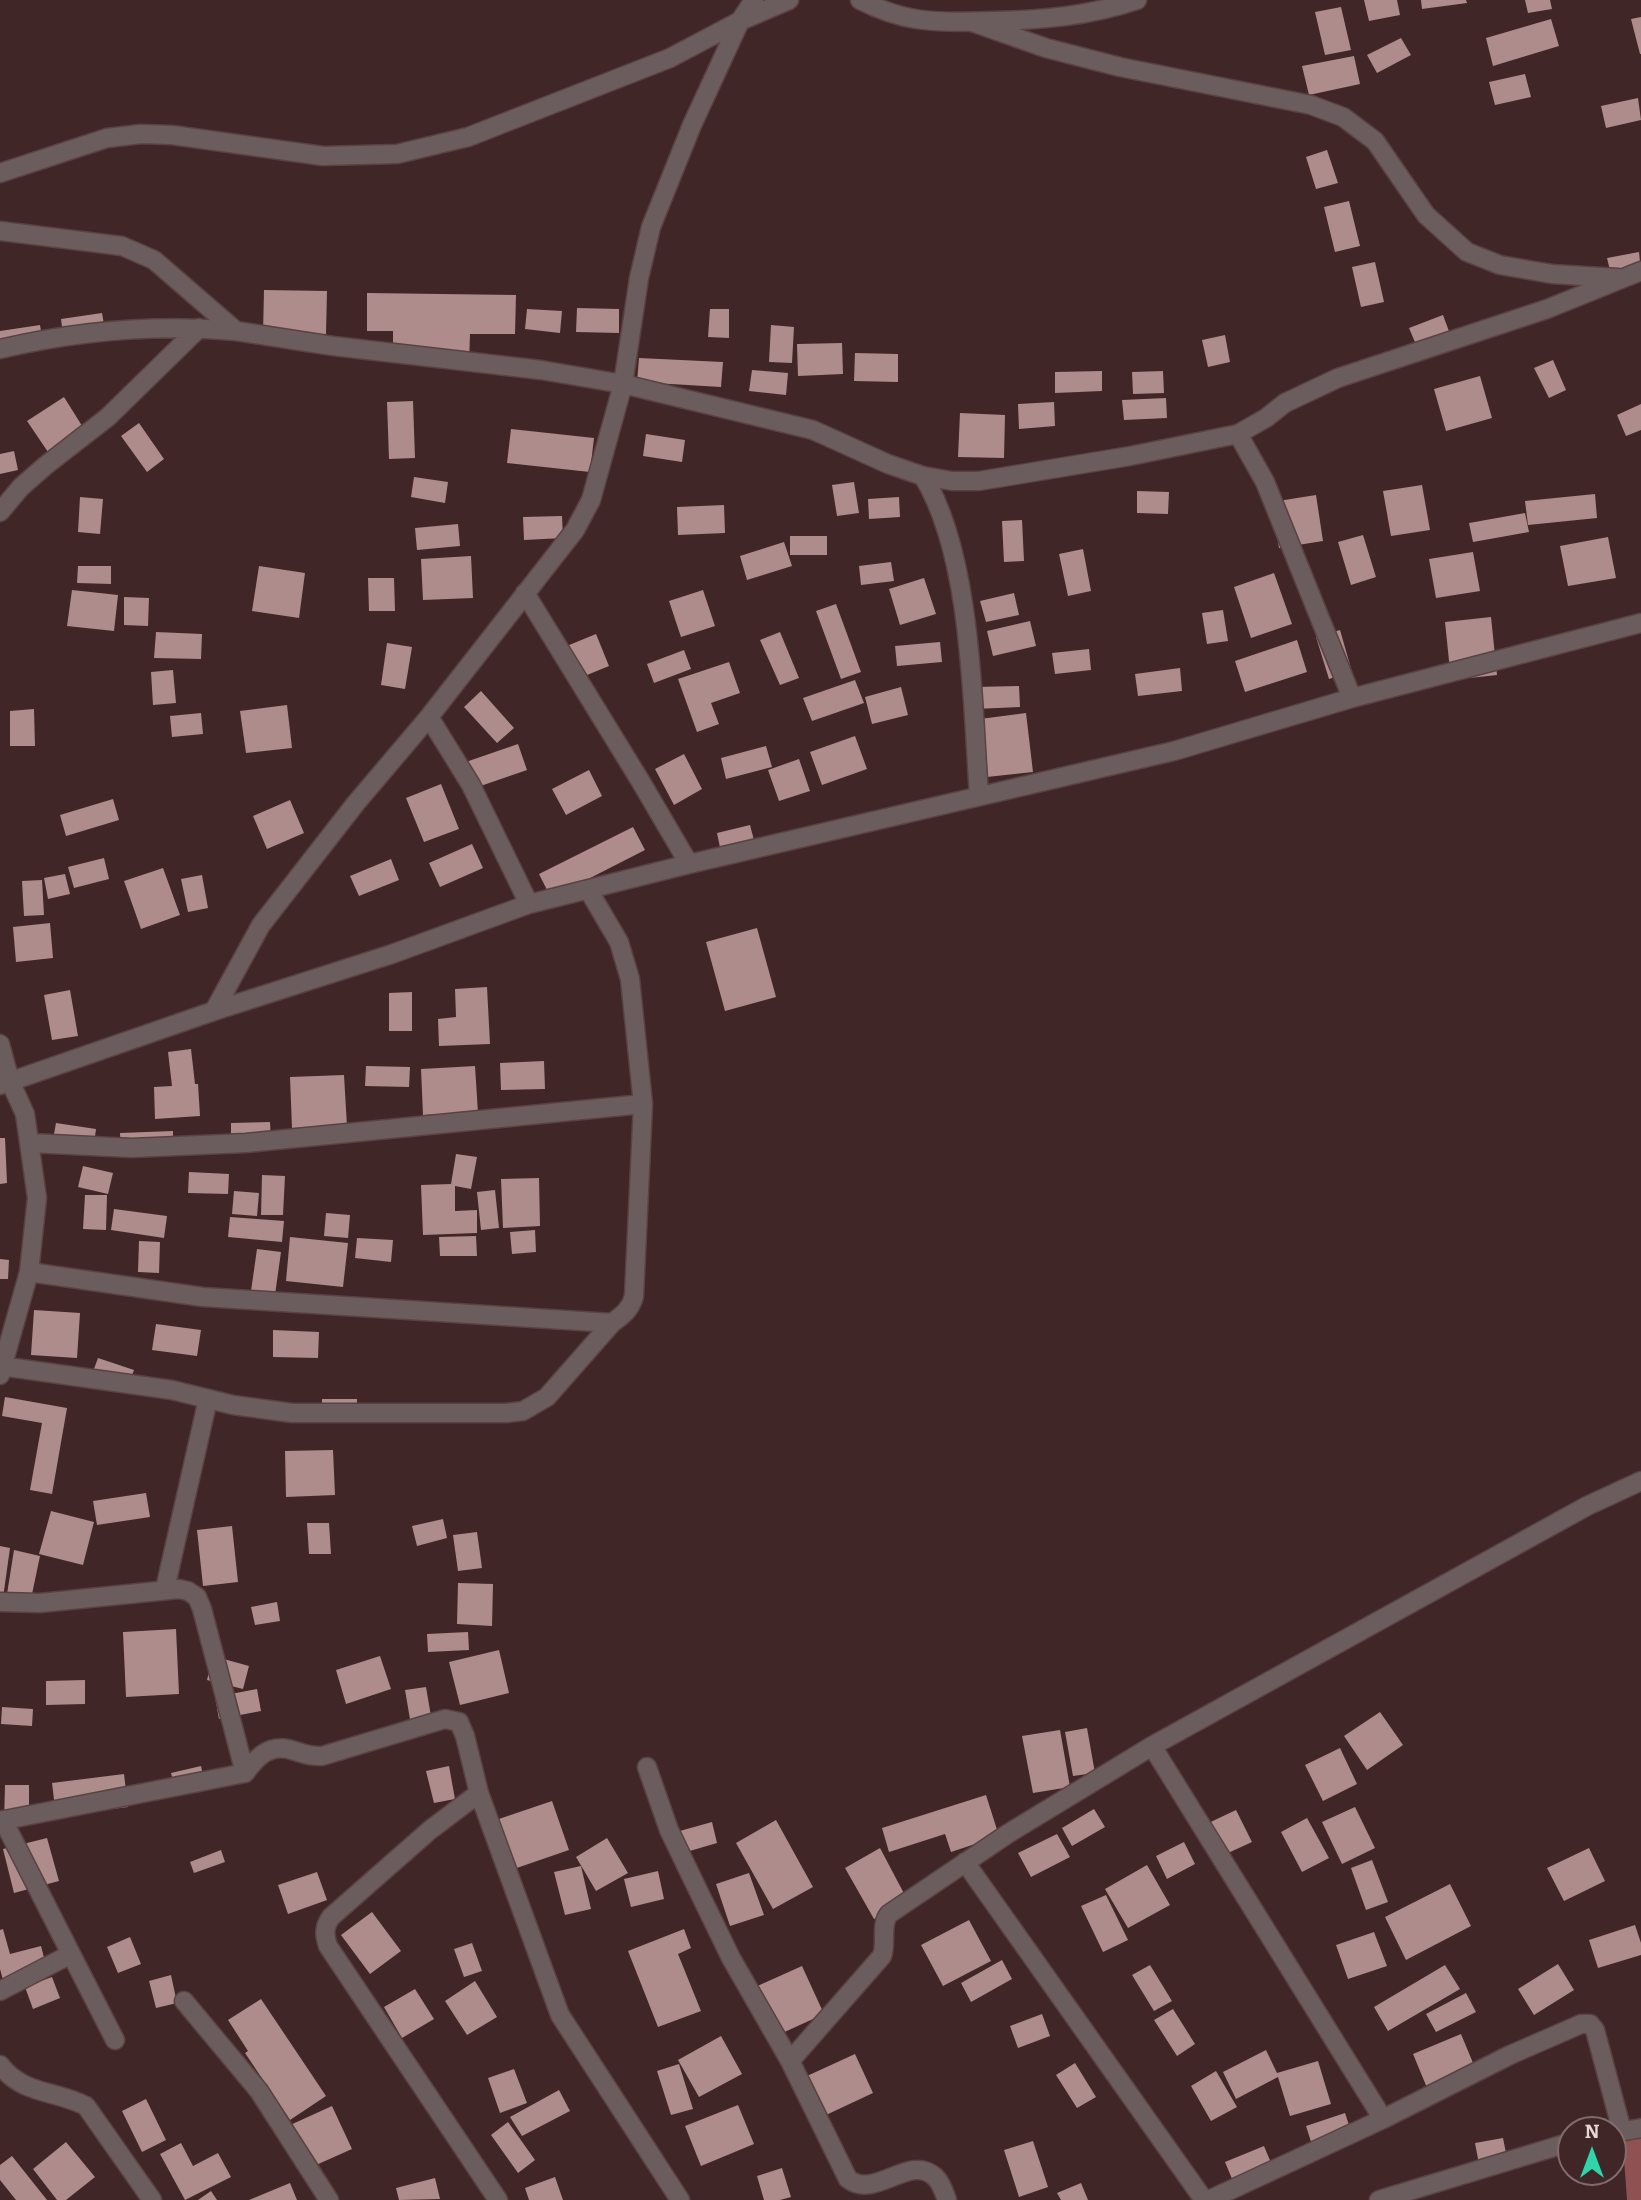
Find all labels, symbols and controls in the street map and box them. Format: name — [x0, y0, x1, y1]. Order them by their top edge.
north arrow — [1557, 2116, 1627, 2186]
text: N — [1585, 2120, 1599, 2143]

